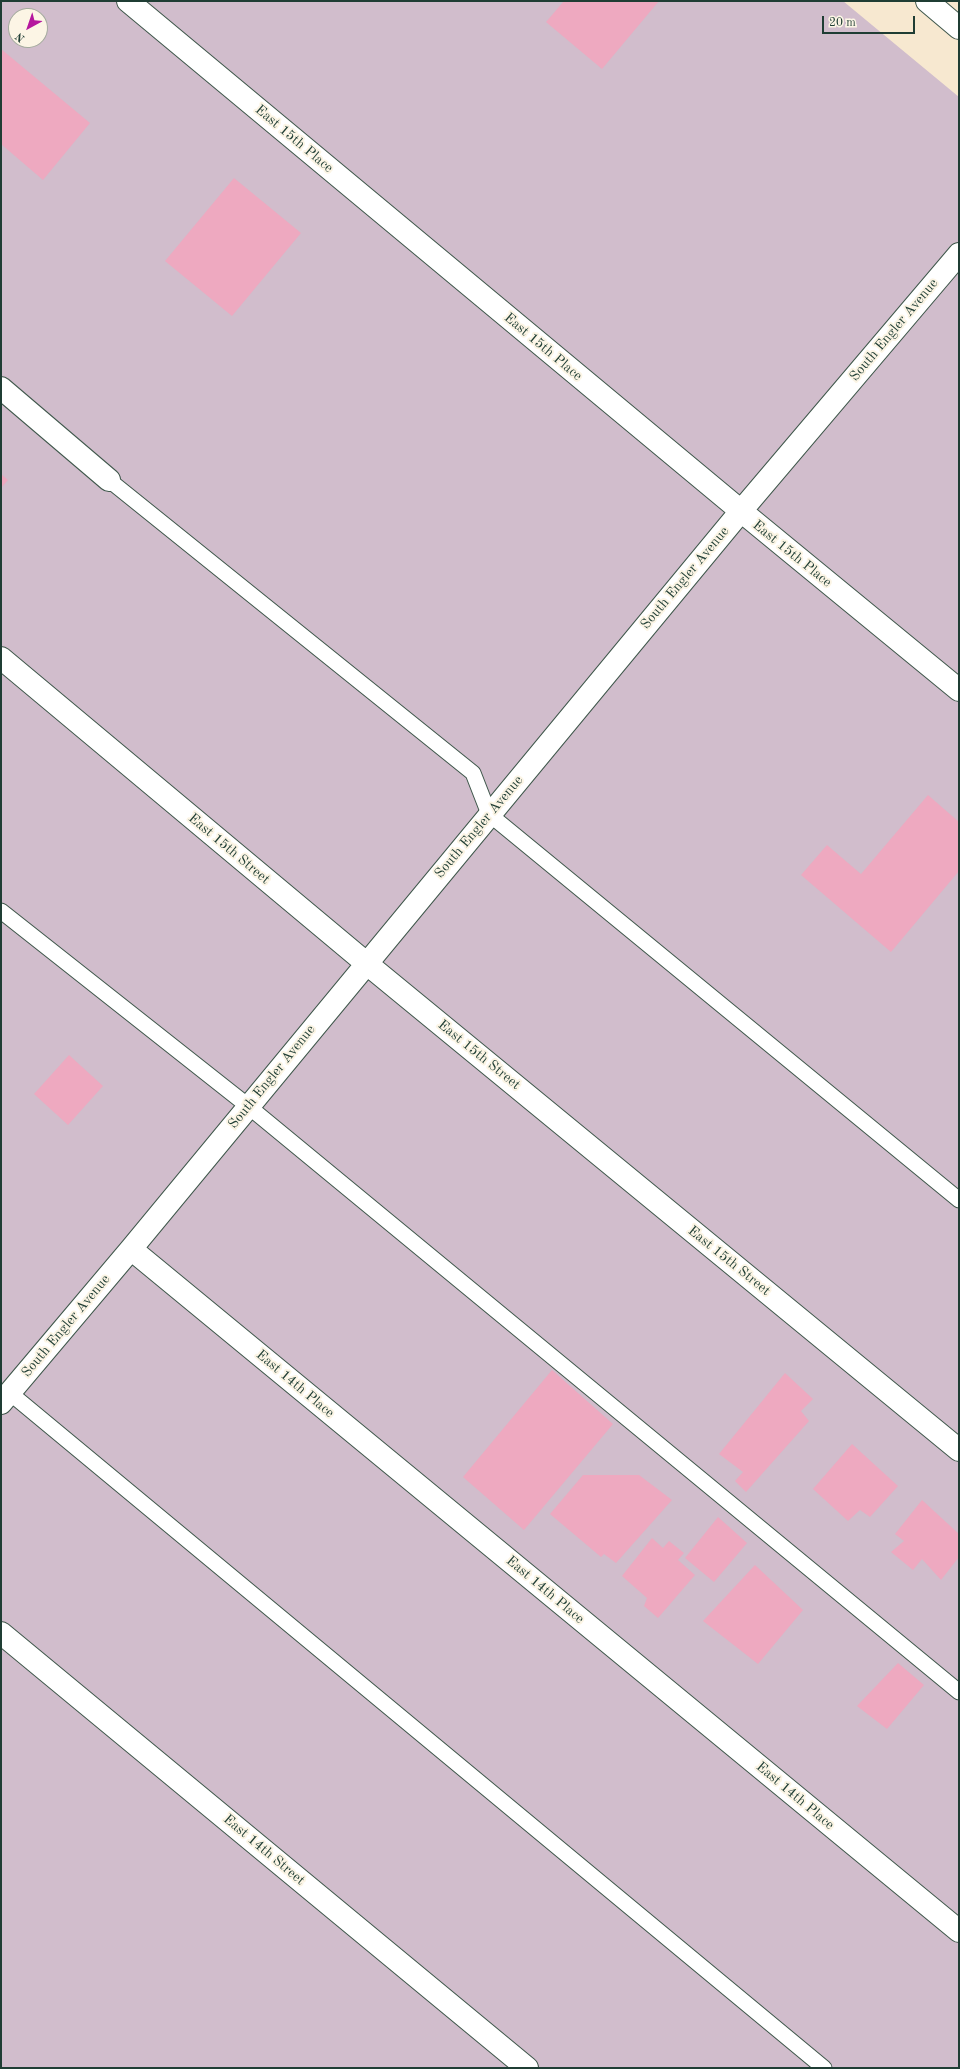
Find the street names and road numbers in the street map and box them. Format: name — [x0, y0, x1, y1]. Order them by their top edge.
street label: East 15th Place — [251, 101, 337, 177]
street label: South Engler Avenue — [846, 275, 942, 385]
street label: East 15th Place — [500, 309, 586, 385]
street label: East 15th Place — [749, 517, 835, 591]
street label: South Engler Avenue — [637, 523, 733, 633]
street label: South Engler Avenue — [431, 772, 527, 882]
street label: East 15th Street — [185, 810, 273, 888]
street label: East 15th Street — [434, 1017, 524, 1093]
street label: South Engler Avenue — [225, 1022, 319, 1132]
street label: East 15th Street — [684, 1223, 774, 1299]
street label: South Engler Avenue — [18, 1271, 114, 1381]
street label: East 14th Place — [252, 1346, 338, 1422]
street label: East 14th Place — [502, 1552, 588, 1628]
street label: East 14th Place — [752, 1758, 838, 1834]
street label: East 14th Street — [220, 1811, 308, 1889]

